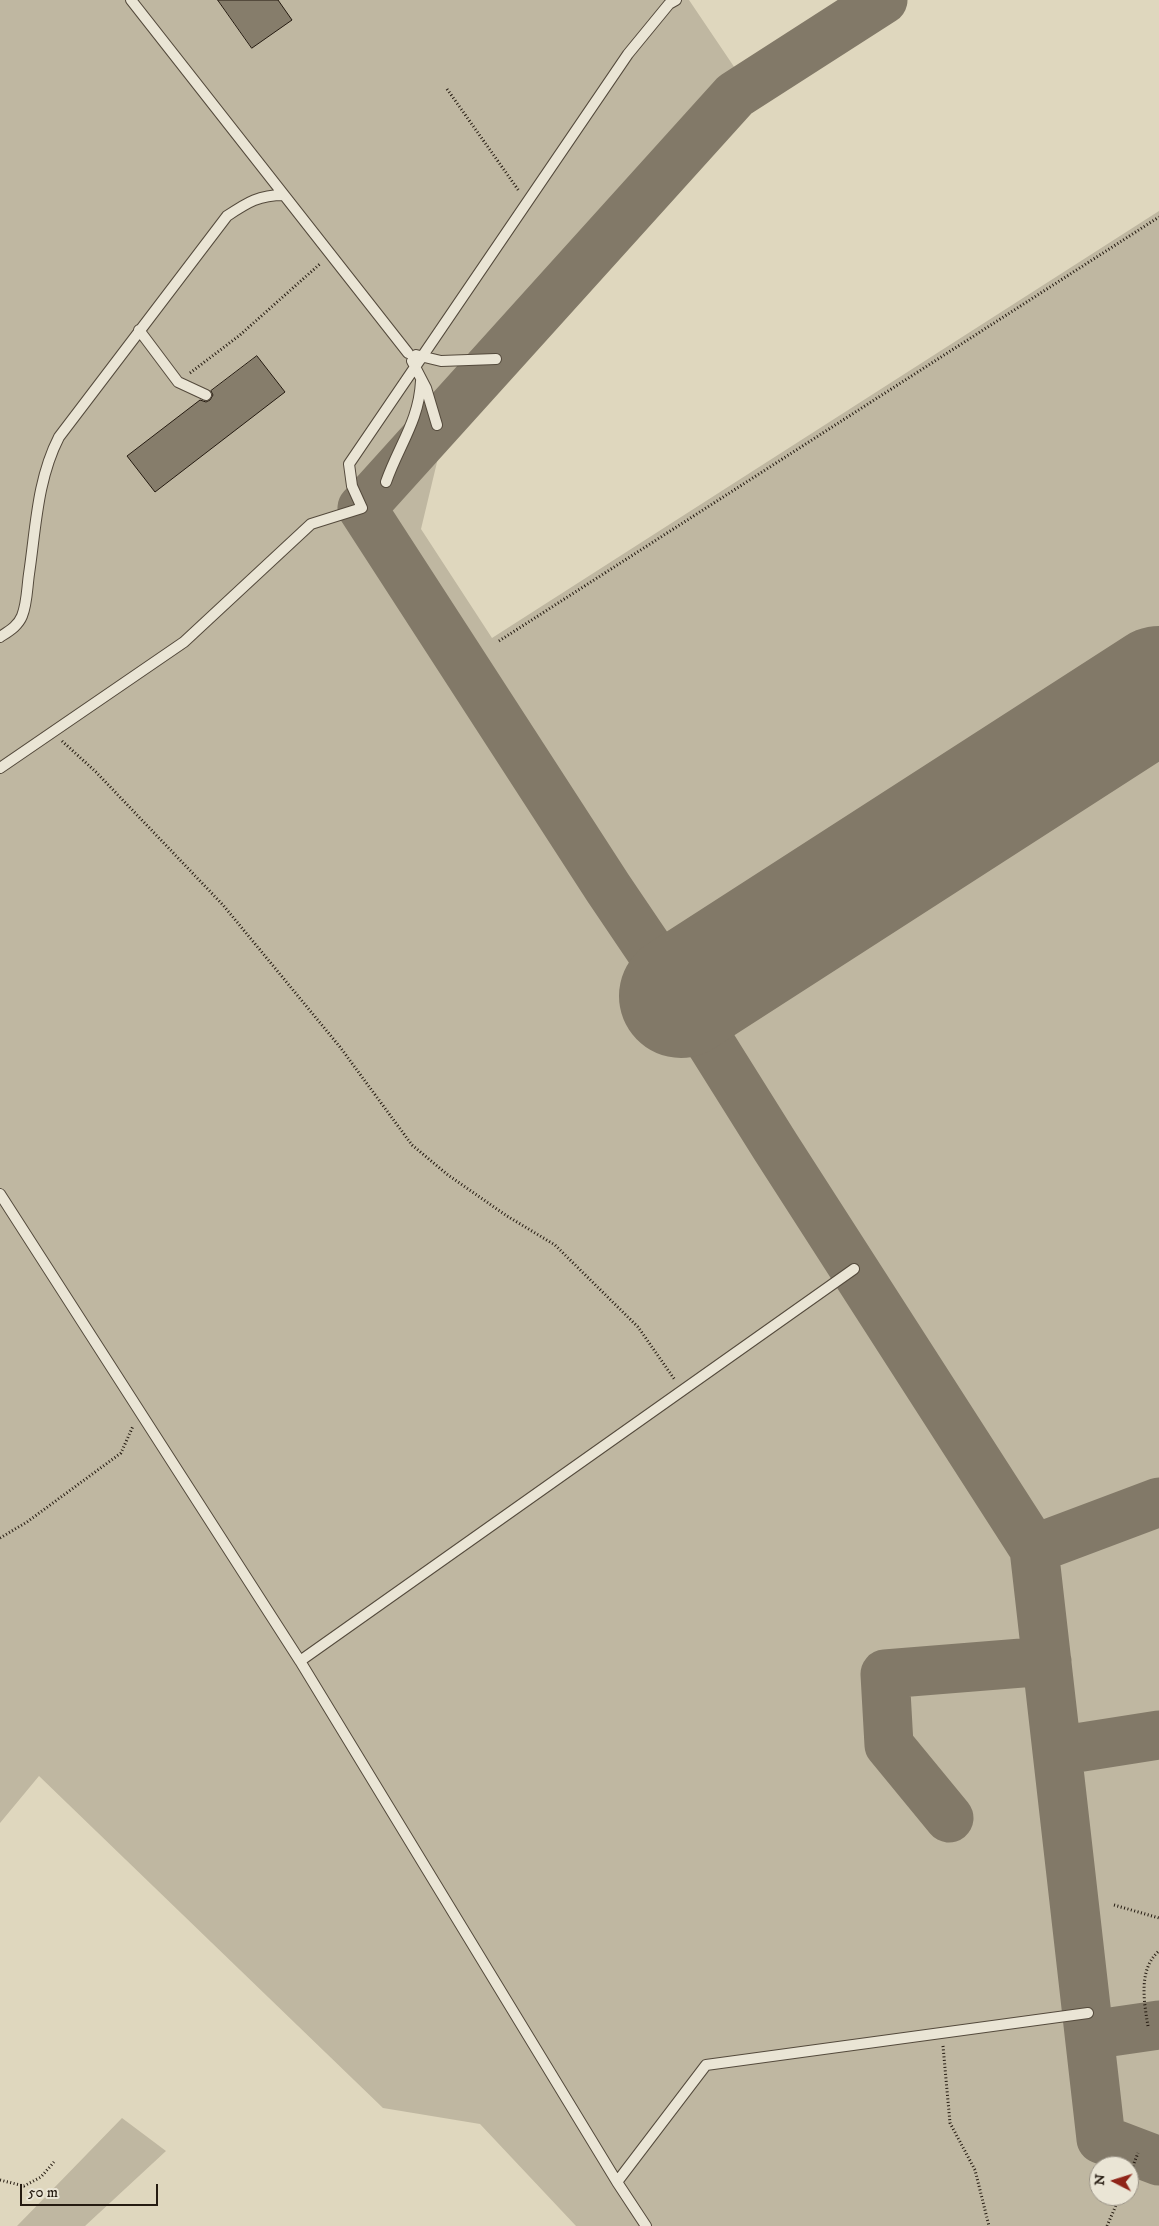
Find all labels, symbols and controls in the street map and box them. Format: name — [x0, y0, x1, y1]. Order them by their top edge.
north arrow — [1089, 2156, 1139, 2206]
text: N — [1091, 2173, 1110, 2186]
scale bar — [22, 2174, 160, 2206]
text: 50 m — [28, 2183, 58, 2202]

